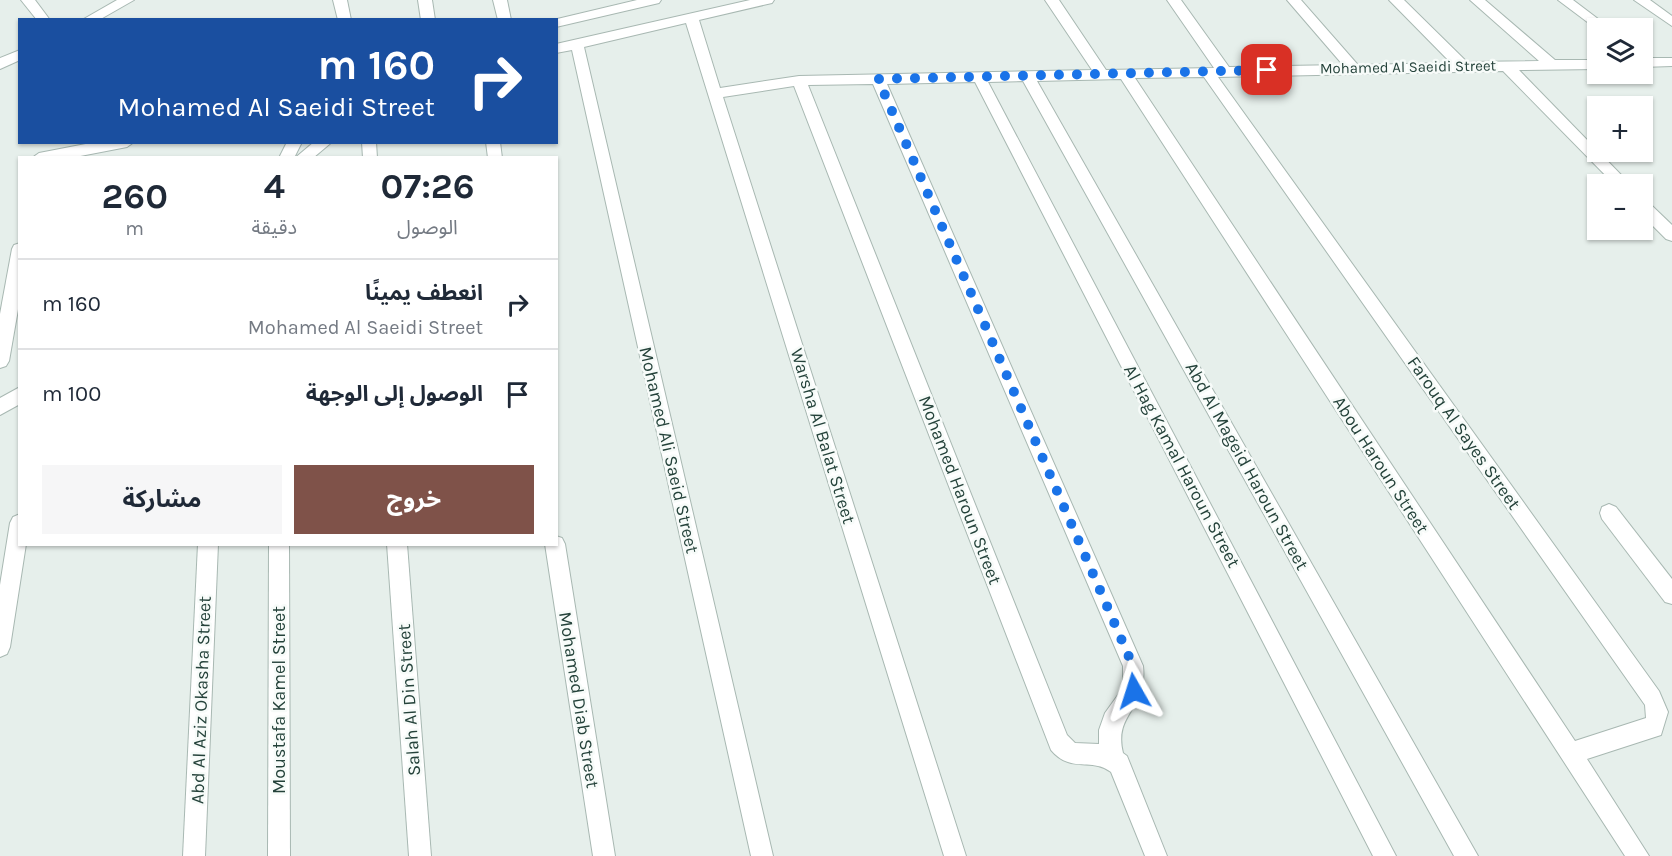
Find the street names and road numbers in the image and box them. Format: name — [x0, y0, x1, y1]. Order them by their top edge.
street label: Mohamed Al Saeidi Street — [1320, 56, 1497, 78]
street label: Mohamed Ali Saeid Street — [634, 344, 704, 556]
street label: Warsha Al Balat Street — [786, 345, 860, 527]
street label: Farouq Al Sayes Street — [1403, 352, 1525, 514]
street label: Abd Al Mageid Haroun Street — [1181, 358, 1314, 574]
street label: Al Hag Kamal Haroun Street — [1119, 361, 1245, 571]
street label: Mohamed Haroun Street — [914, 392, 1006, 588]
street label: Abou Haroun Street — [1328, 392, 1434, 538]
street label: Abd Al Aziz Okasha Street — [186, 595, 216, 804]
street label: Moustafa Kamel Street — [268, 606, 290, 794]
street label: Mohamed Diab Street — [554, 610, 604, 790]
street label: Salah Al Din Street — [393, 623, 425, 777]

